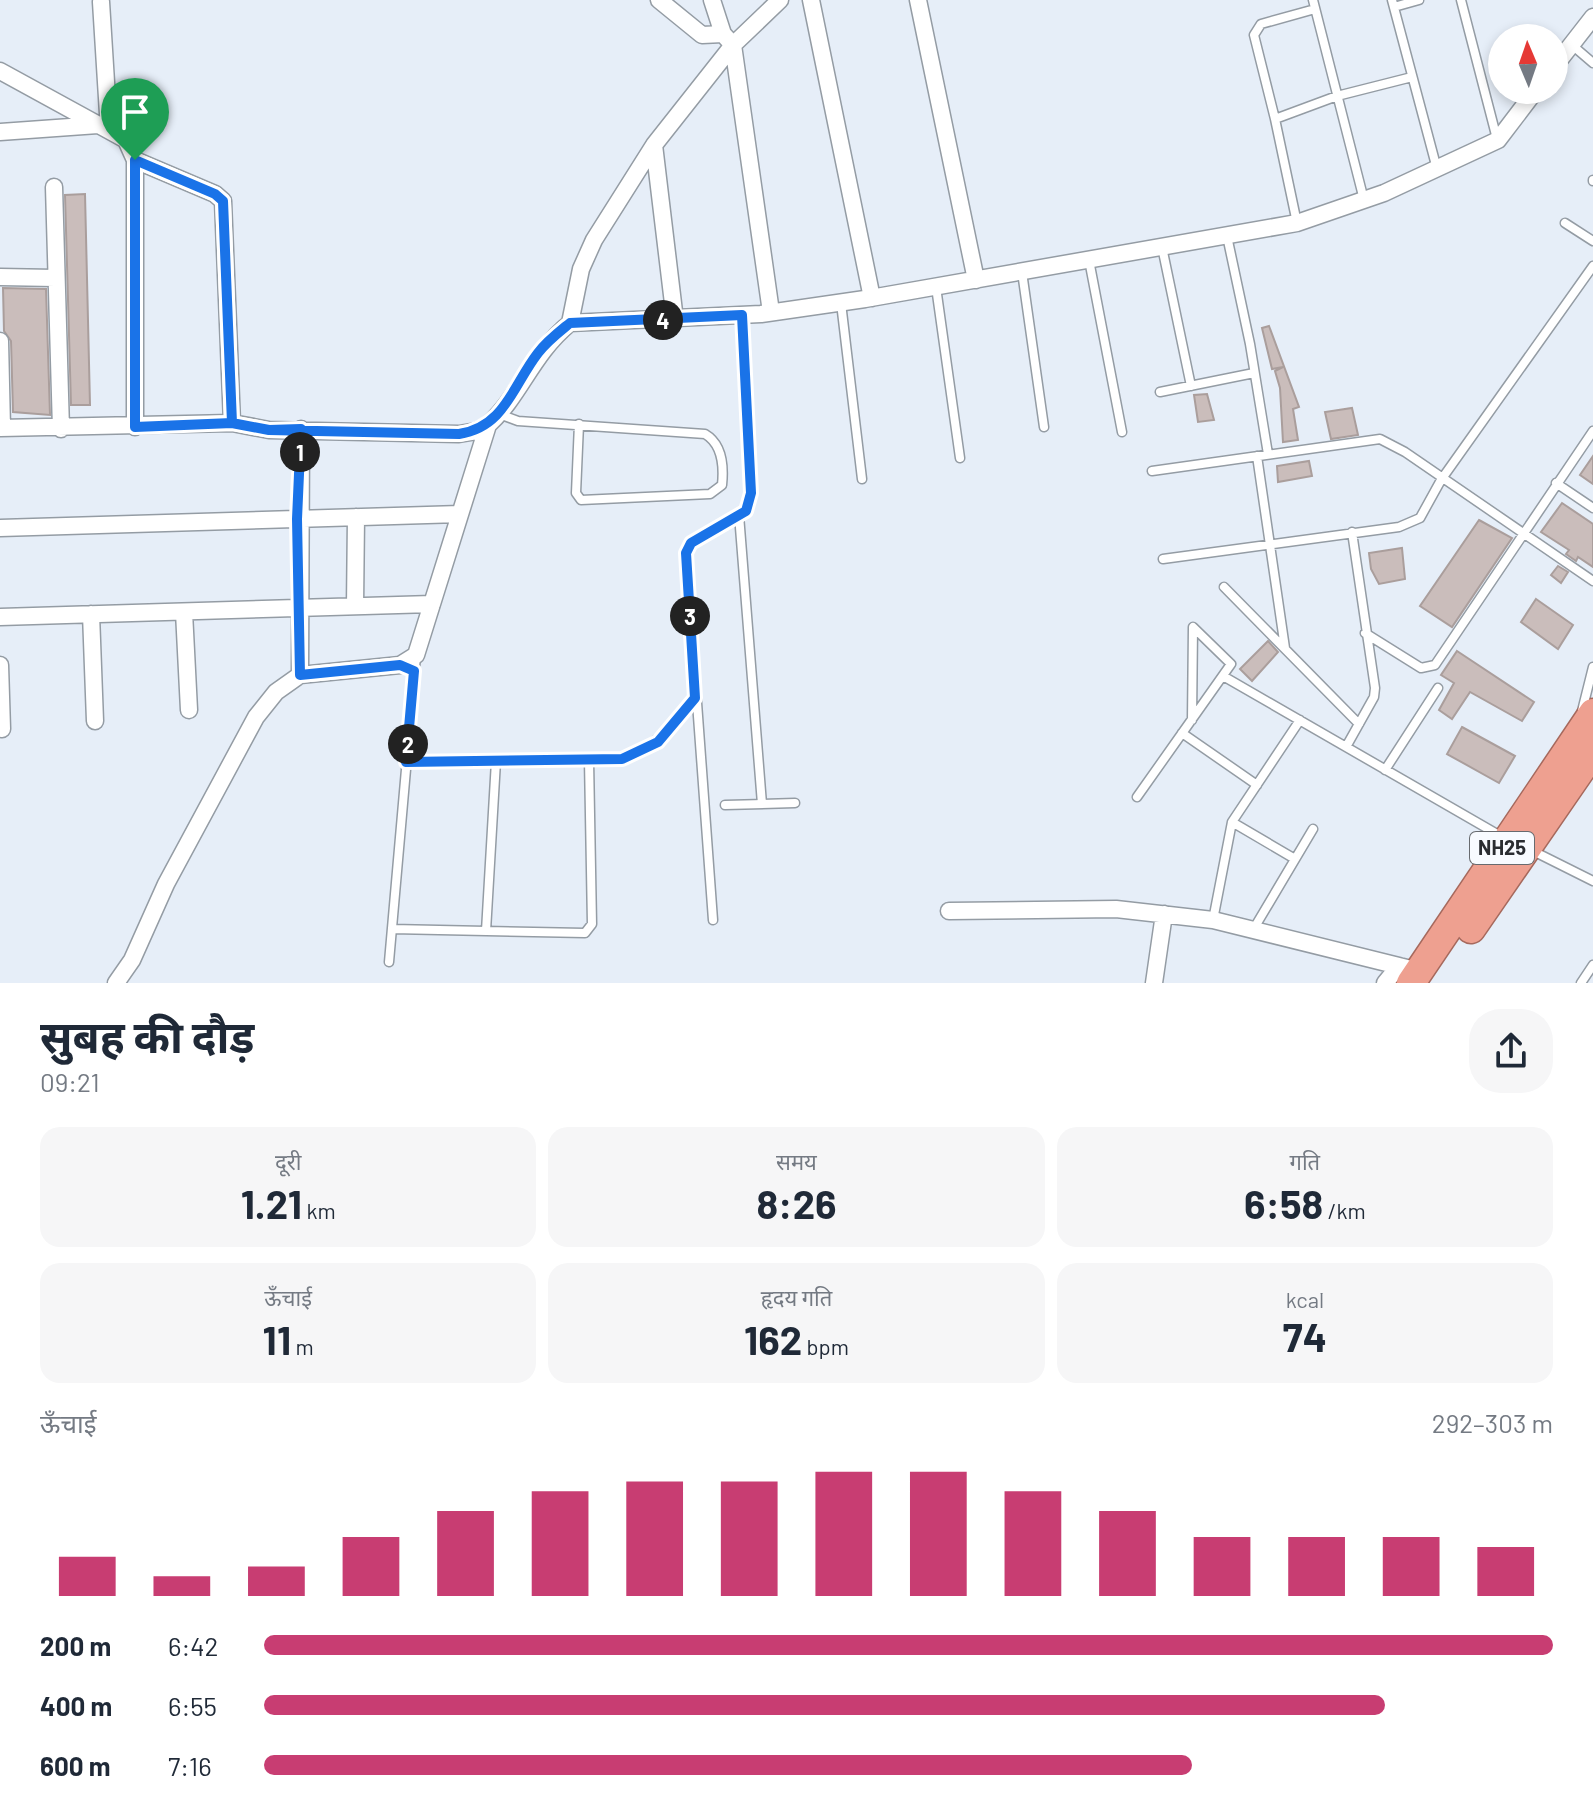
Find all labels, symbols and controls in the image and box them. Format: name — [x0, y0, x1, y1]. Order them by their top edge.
north arrow — [1488, 24, 1568, 104]
map controls — [1488, 24, 1568, 104]
pin — [101, 78, 169, 160]
icon: arrive — [113, 90, 157, 134]
pin: 4 — [643, 300, 683, 340]
text: 4 — [656, 307, 670, 333]
pin: 1 — [280, 432, 320, 472]
text: 1 — [296, 439, 304, 465]
pin: 3 — [670, 596, 710, 636]
text: 3 — [684, 603, 696, 629]
pin: 2 — [388, 724, 428, 764]
text: 2 — [402, 731, 414, 757]
road number: NH25 — [1470, 832, 1534, 864]
text: सुबह की दौड़ — [40, 1009, 254, 1062]
button: share — [1469, 1009, 1553, 1093]
text: 09:21 — [40, 1066, 100, 1097]
text: दूरी — [275, 1148, 301, 1174]
text: समय — [776, 1148, 817, 1174]
text: गति — [1290, 1148, 1320, 1174]
text: 1.21 — [241, 1179, 302, 1227]
text: 8:26 — [756, 1179, 837, 1227]
text: 6:58 — [1244, 1179, 1323, 1227]
text: km — [302, 1197, 336, 1223]
text: /km — [1323, 1197, 1366, 1223]
text: ऊँचाई — [264, 1284, 312, 1310]
text: हृदय गति — [761, 1284, 832, 1310]
text: kcal — [1286, 1286, 1324, 1312]
text: 74 — [1283, 1312, 1327, 1360]
text: 11 — [263, 1315, 291, 1363]
text: 162 — [744, 1315, 802, 1363]
text: m — [291, 1333, 314, 1359]
text: bpm — [802, 1333, 849, 1359]
text: ऊँचाई — [40, 1407, 96, 1438]
text: 292–303 m — [1432, 1407, 1553, 1438]
text: 200 m — [40, 1630, 111, 1661]
text: 6:42 — [168, 1630, 218, 1661]
text: 400 m — [40, 1690, 112, 1721]
text: 6:55 — [168, 1690, 217, 1721]
text: 600 m — [40, 1750, 111, 1781]
text: 7:16 — [168, 1750, 212, 1781]

